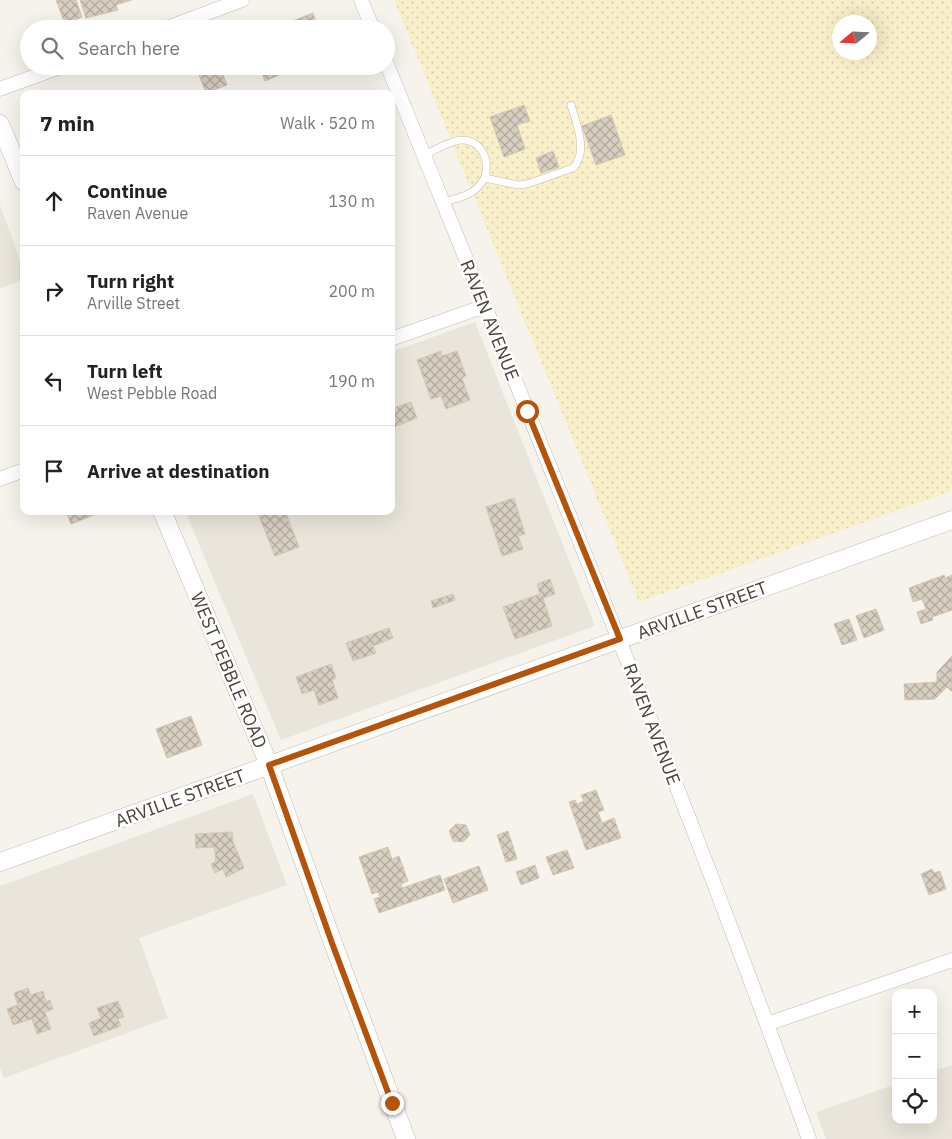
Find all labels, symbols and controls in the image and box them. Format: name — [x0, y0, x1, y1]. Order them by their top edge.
north arrow — [832, 15, 877, 60]
search box — [20, 20, 395, 75]
icon: search — [38, 34, 66, 62]
text: Search here — [78, 36, 180, 60]
text: 7 min — [40, 109, 95, 137]
text: Walk · 520 m — [280, 113, 375, 133]
text: Continue — [87, 179, 167, 203]
icon: ahead — [40, 187, 68, 215]
text: 130 m — [328, 191, 375, 211]
text: Raven Avenue — [87, 203, 188, 223]
street label: RAVEN AVENUE — [455, 256, 525, 384]
text: Turn right — [87, 269, 174, 293]
icon: right — [40, 277, 68, 305]
text: 200 m — [328, 281, 375, 301]
text: Arville Street — [87, 293, 180, 313]
text: Turn left — [87, 359, 163, 383]
icon: left — [40, 367, 68, 395]
text: 190 m — [328, 371, 375, 391]
text: West Pebble Road — [87, 383, 217, 403]
route start — [516, 400, 539, 423]
icon: arrive — [40, 457, 68, 485]
text: Arrive at destination — [87, 459, 270, 483]
street label: ARVILLE STREET — [634, 576, 770, 644]
street label: WEST PEBBLE ROAD — [186, 588, 272, 752]
street label: RAVEN AVENUE — [618, 660, 686, 788]
street label: ARVILLE STREET — [112, 764, 248, 832]
map controls — [892, 989, 937, 1124]
button: + — [892, 989, 937, 1034]
button: − — [892, 1034, 937, 1079]
button: locate — [892, 1079, 937, 1124]
route end — [381, 1092, 404, 1115]

